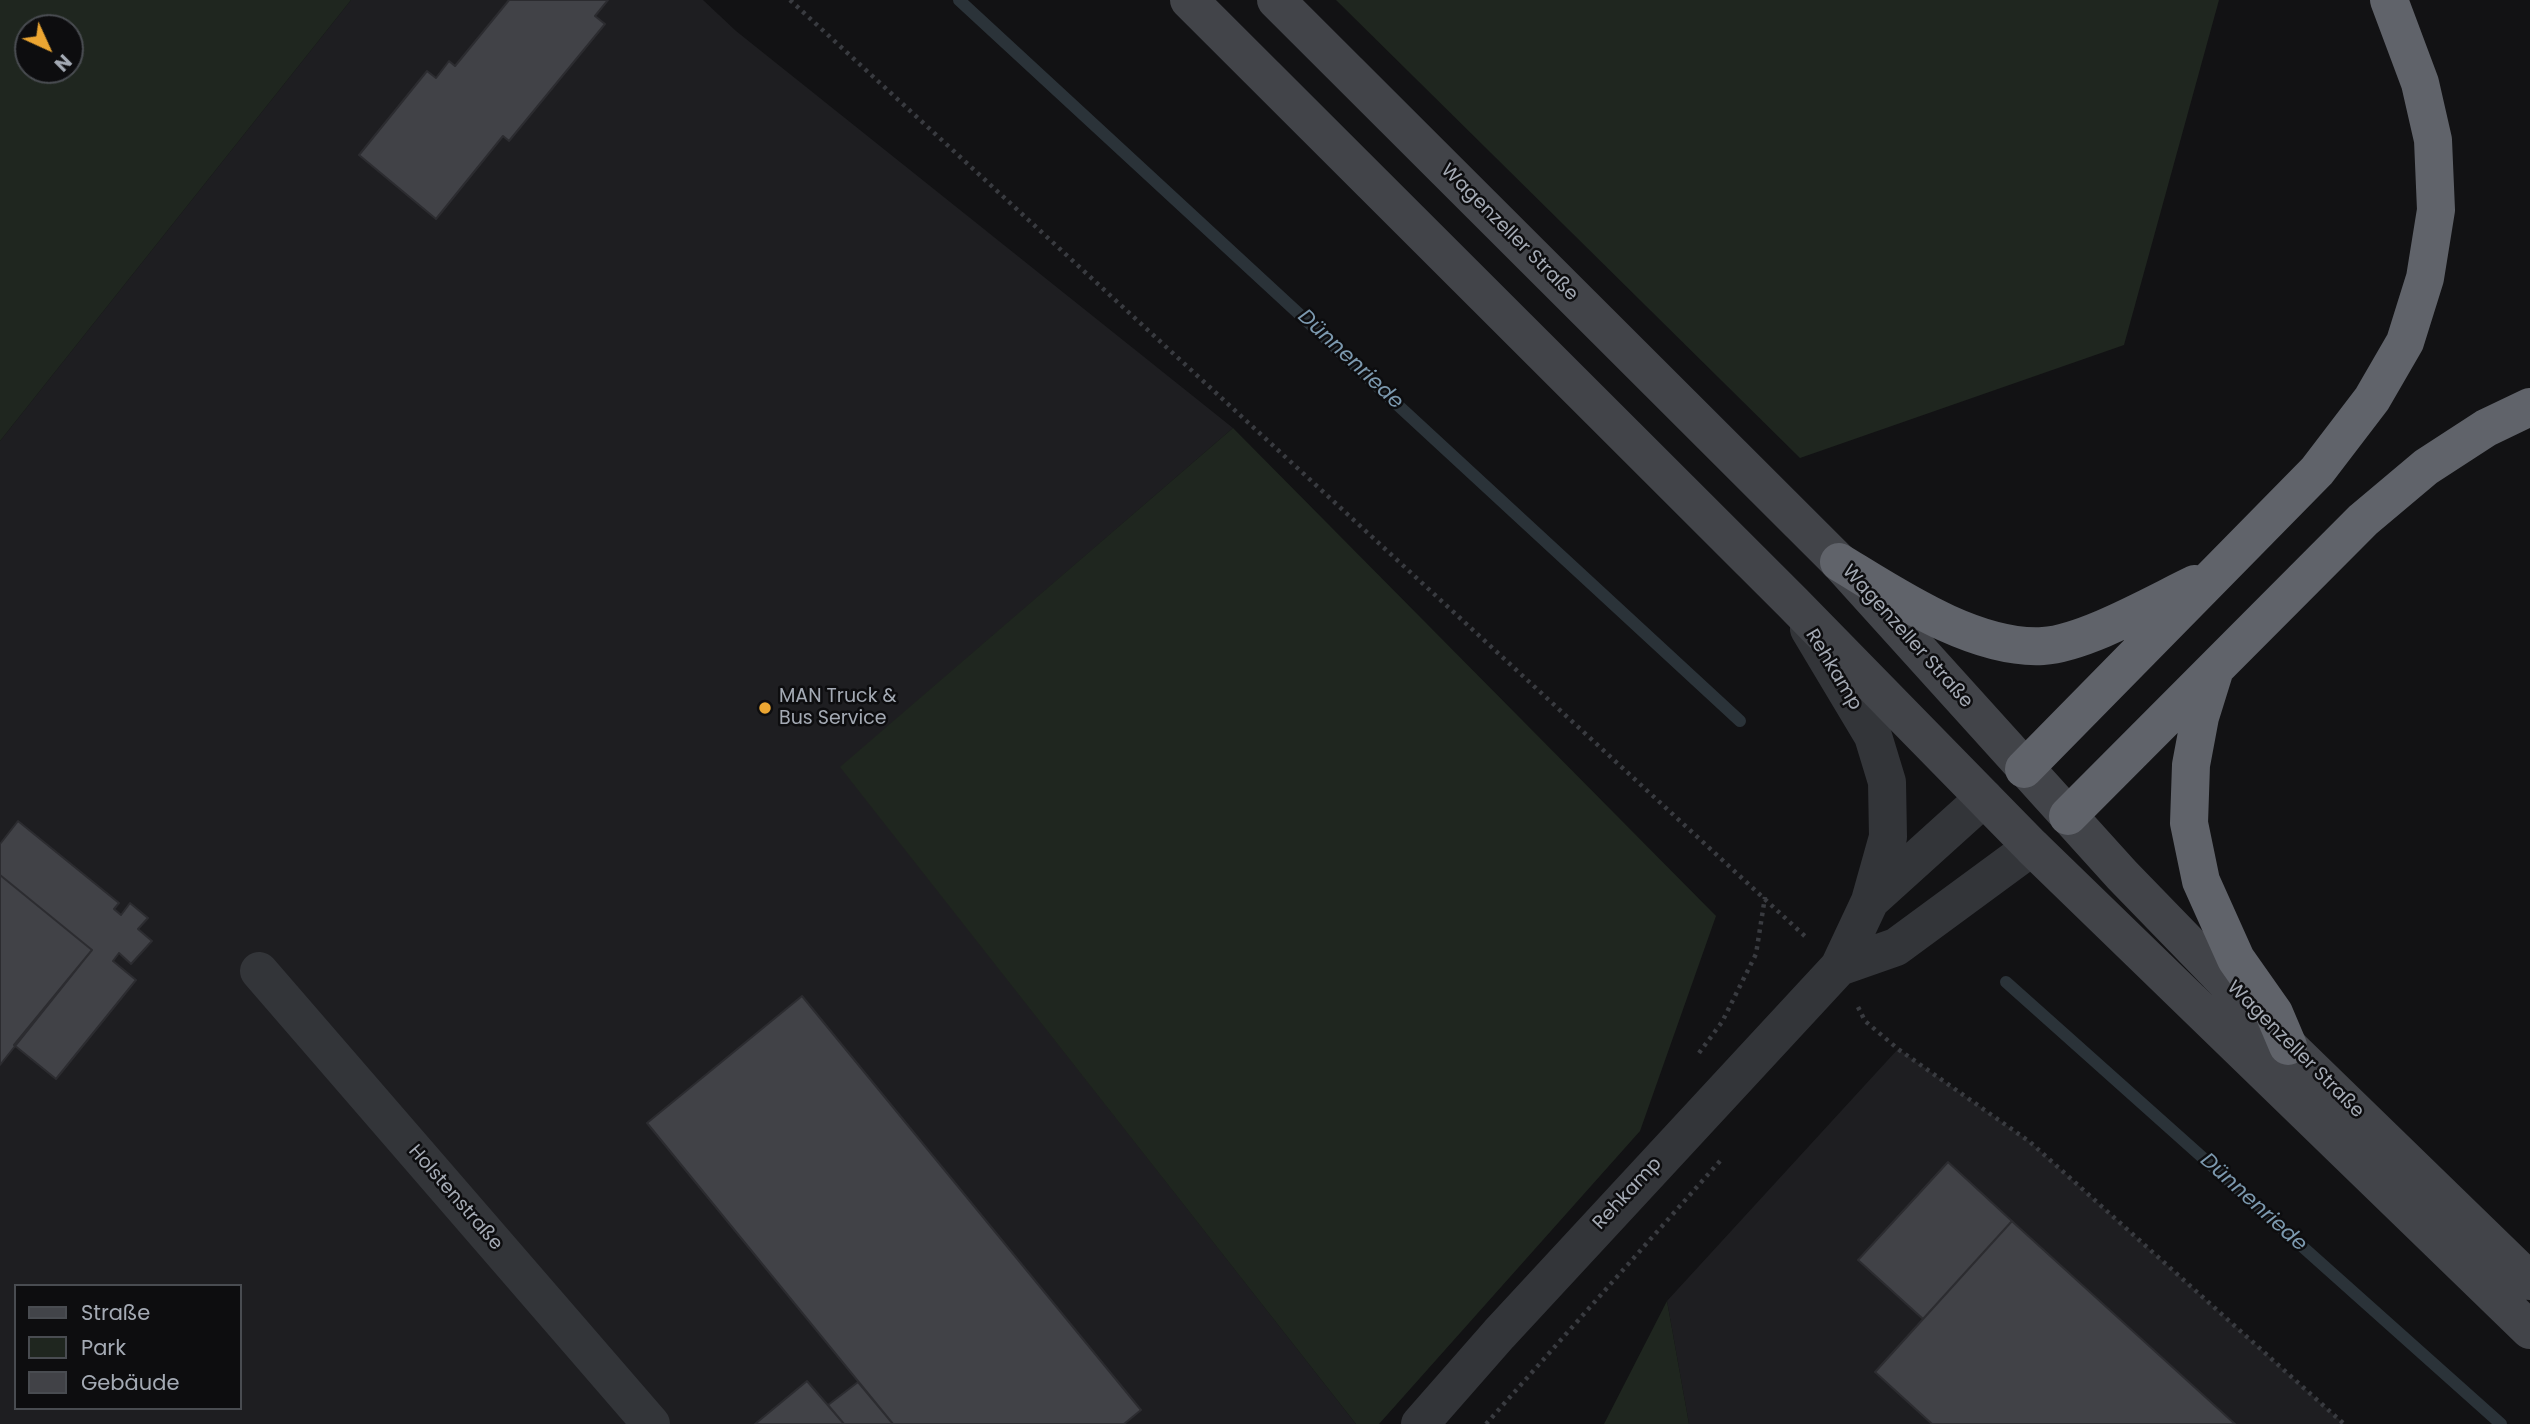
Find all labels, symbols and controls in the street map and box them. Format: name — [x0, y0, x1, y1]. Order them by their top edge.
north arrow — [14, 14, 84, 84]
text: N — [48, 48, 77, 77]
street label: Wagenzeller Straße — [1436, 160, 1582, 306]
water label: Dünnenriede — [1292, 305, 1408, 415]
street label: Wagenzeller Straße — [1837, 561, 1977, 713]
street label: Rehkamp — [1800, 625, 1866, 715]
place label: MAN Truck & Bus Service — [779, 686, 897, 730]
marker: MAN Truck & Bus Service — [757, 700, 773, 716]
street label: Wagenzeller Straße — [2222, 977, 2368, 1123]
street label: Holstenstraße — [403, 1141, 507, 1255]
water label: Dünnenriede — [2194, 1149, 2312, 1257]
street label: Rehkamp — [1589, 1153, 1667, 1235]
legend — [14, 1284, 242, 1410]
text: Straße — [81, 1298, 150, 1327]
text: Park — [81, 1333, 126, 1362]
text: Gebäude — [81, 1368, 179, 1397]

